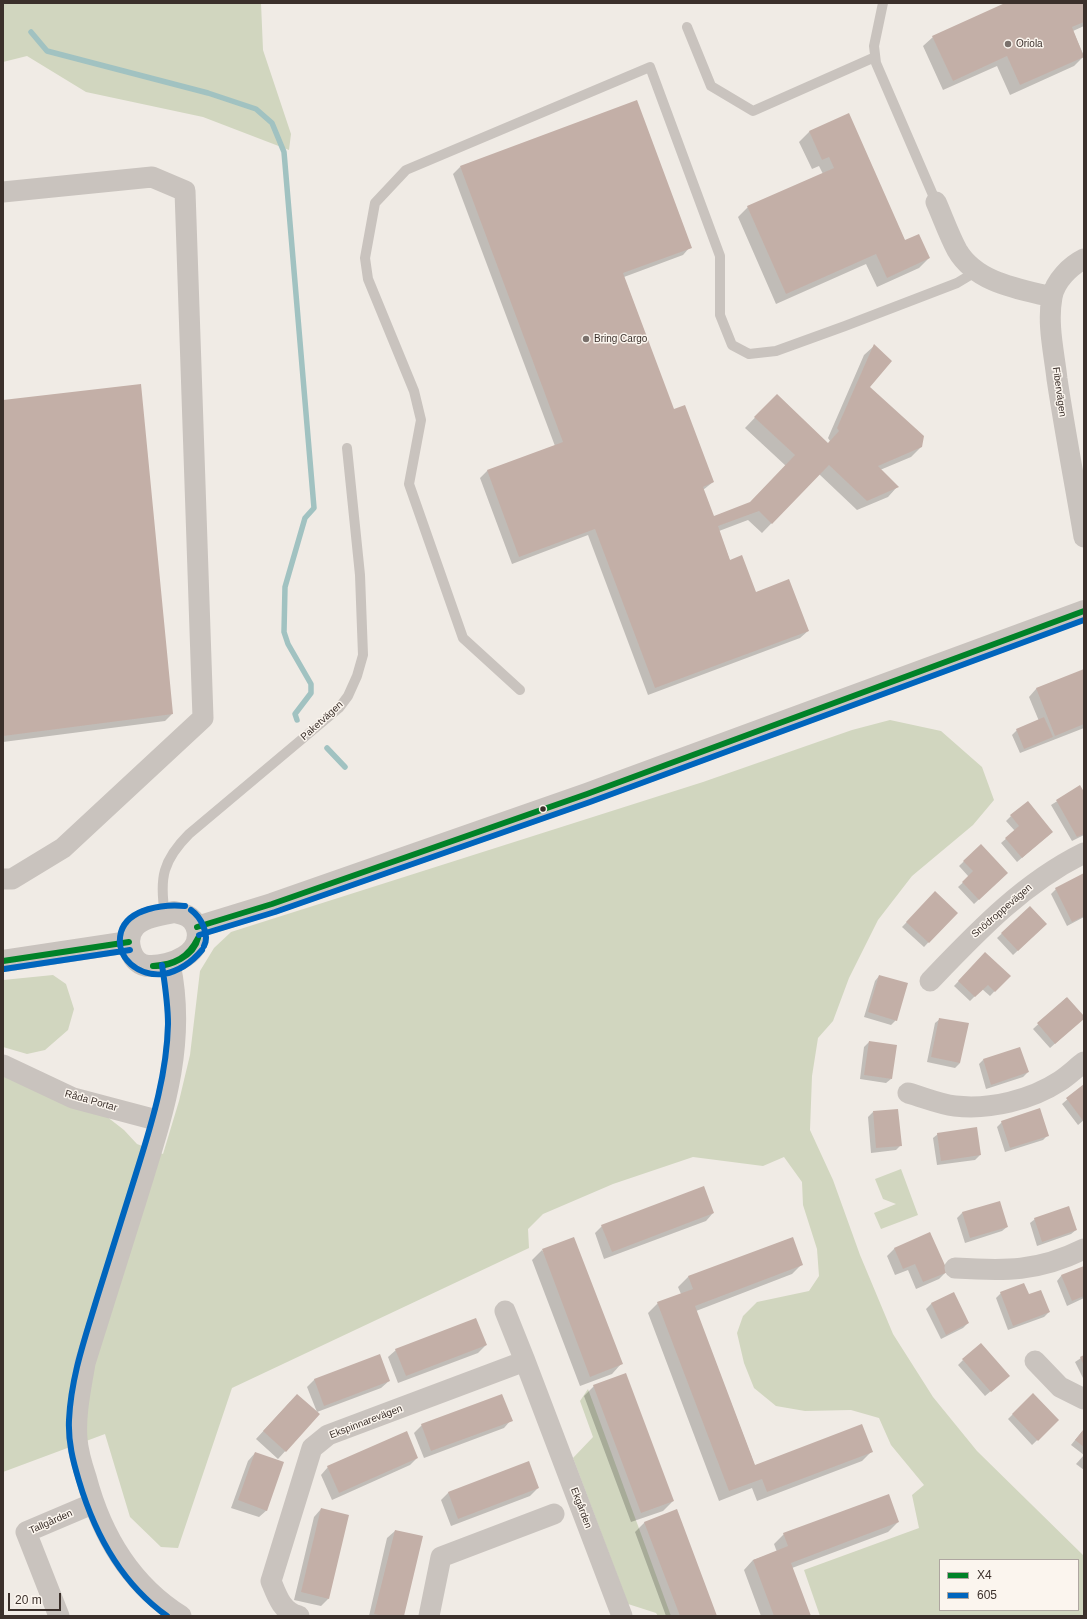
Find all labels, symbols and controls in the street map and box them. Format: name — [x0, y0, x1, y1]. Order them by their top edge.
place label: Oriola — [1016, 38, 1043, 50]
marker: Oriola — [1003, 39, 1013, 49]
place label: Bring Cargo — [594, 333, 647, 345]
marker: Bring Cargo — [581, 334, 591, 344]
street label: Fibervägen — [1050, 366, 1068, 418]
street label: Paketvägen — [298, 699, 346, 743]
unlabelled marker — [538, 804, 548, 814]
street label: Snödroppevägen — [969, 881, 1035, 941]
street label: Råda Portar — [63, 1088, 119, 1114]
street label: Ekspinnarevägen — [328, 1403, 404, 1441]
street label: Ekgården — [568, 1486, 594, 1530]
street label: Tallgården — [27, 1507, 75, 1537]
legend — [939, 1559, 1079, 1611]
text: X4 — [977, 1568, 992, 1582]
scale bar — [10, 1585, 63, 1611]
text: 605 — [977, 1588, 997, 1602]
text: 20 m — [15, 1593, 42, 1607]

